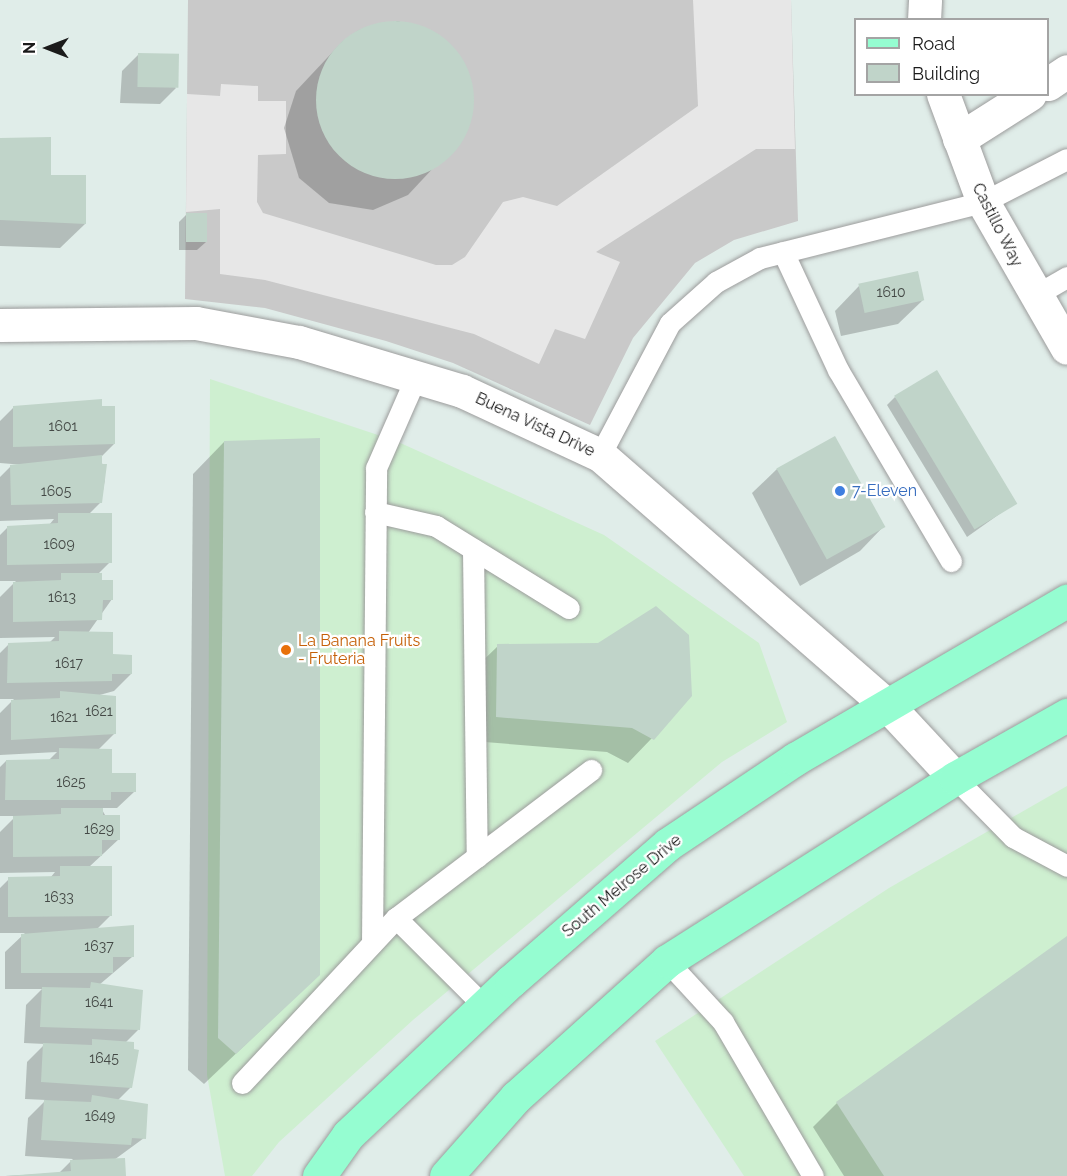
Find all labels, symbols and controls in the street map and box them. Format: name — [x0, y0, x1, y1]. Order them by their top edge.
north arrow — [18, 18, 78, 78]
legend — [854, 18, 1049, 96]
text: Road — [912, 33, 955, 54]
text: N — [20, 42, 39, 54]
text: Building — [912, 63, 980, 84]
street label: Castillo Way — [968, 180, 1026, 270]
house number: 1610 — [877, 284, 905, 300]
street label: Buena Vista Drive — [472, 389, 598, 461]
house number: 1601 — [49, 418, 77, 434]
place label: 7-Eleven — [852, 481, 917, 501]
house number: 1605 — [41, 483, 71, 499]
marker: 7-Eleven — [833, 484, 847, 498]
house number: 1609 — [43, 536, 75, 552]
house number: 1613 — [48, 589, 76, 605]
place label: La Banana Fruits - Fruteria — [298, 631, 420, 669]
marker: La Banana Fruits - Fruteria — [279, 643, 293, 657]
house number: 1617 — [55, 655, 83, 671]
house number: 1621 — [85, 703, 113, 719]
house number: 1621 — [50, 709, 78, 725]
house number: 1625 — [56, 774, 86, 790]
house number: 1629 — [84, 821, 114, 837]
street label: South Melrose Drive — [559, 831, 685, 941]
house number: 1633 — [44, 889, 74, 905]
house number: 1637 — [84, 938, 114, 954]
house number: 1641 — [85, 994, 113, 1010]
house number: 1645 — [89, 1050, 119, 1066]
house number: 1649 — [85, 1108, 115, 1124]

